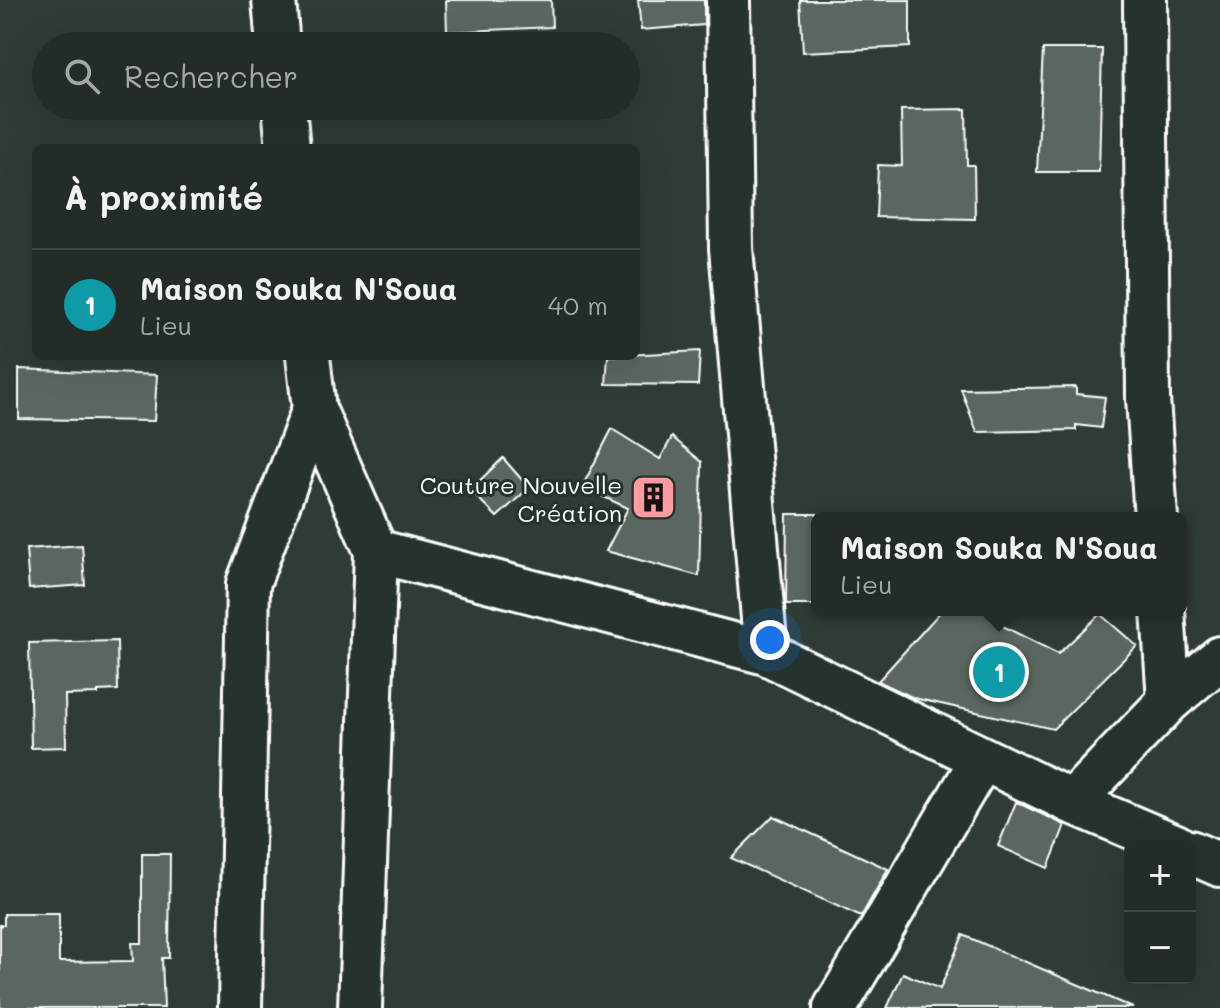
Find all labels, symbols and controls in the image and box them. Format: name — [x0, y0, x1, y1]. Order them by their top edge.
search box — [32, 32, 640, 120]
icon: search — [60, 54, 104, 98]
text: Rechercher — [124, 56, 298, 96]
text: À proximité — [64, 174, 263, 219]
text: Maison Souka N'Soua — [140, 268, 457, 308]
text: 1 — [84, 288, 96, 322]
text: 40 m — [548, 288, 608, 322]
text: Lieu — [140, 308, 192, 342]
place label: Couture Nouvelle Création — [420, 469, 622, 528]
building icon: Couture Nouvelle Création — [629, 474, 677, 522]
popup — [811, 512, 1187, 616]
text: Maison Souka N'Soua — [840, 527, 1158, 567]
text: Lieu — [840, 567, 892, 601]
your location — [750, 620, 790, 660]
pin: 1 — [973, 642, 1025, 702]
map controls — [1124, 840, 1196, 984]
button: + — [1124, 840, 1196, 912]
button: − — [1124, 912, 1196, 984]

